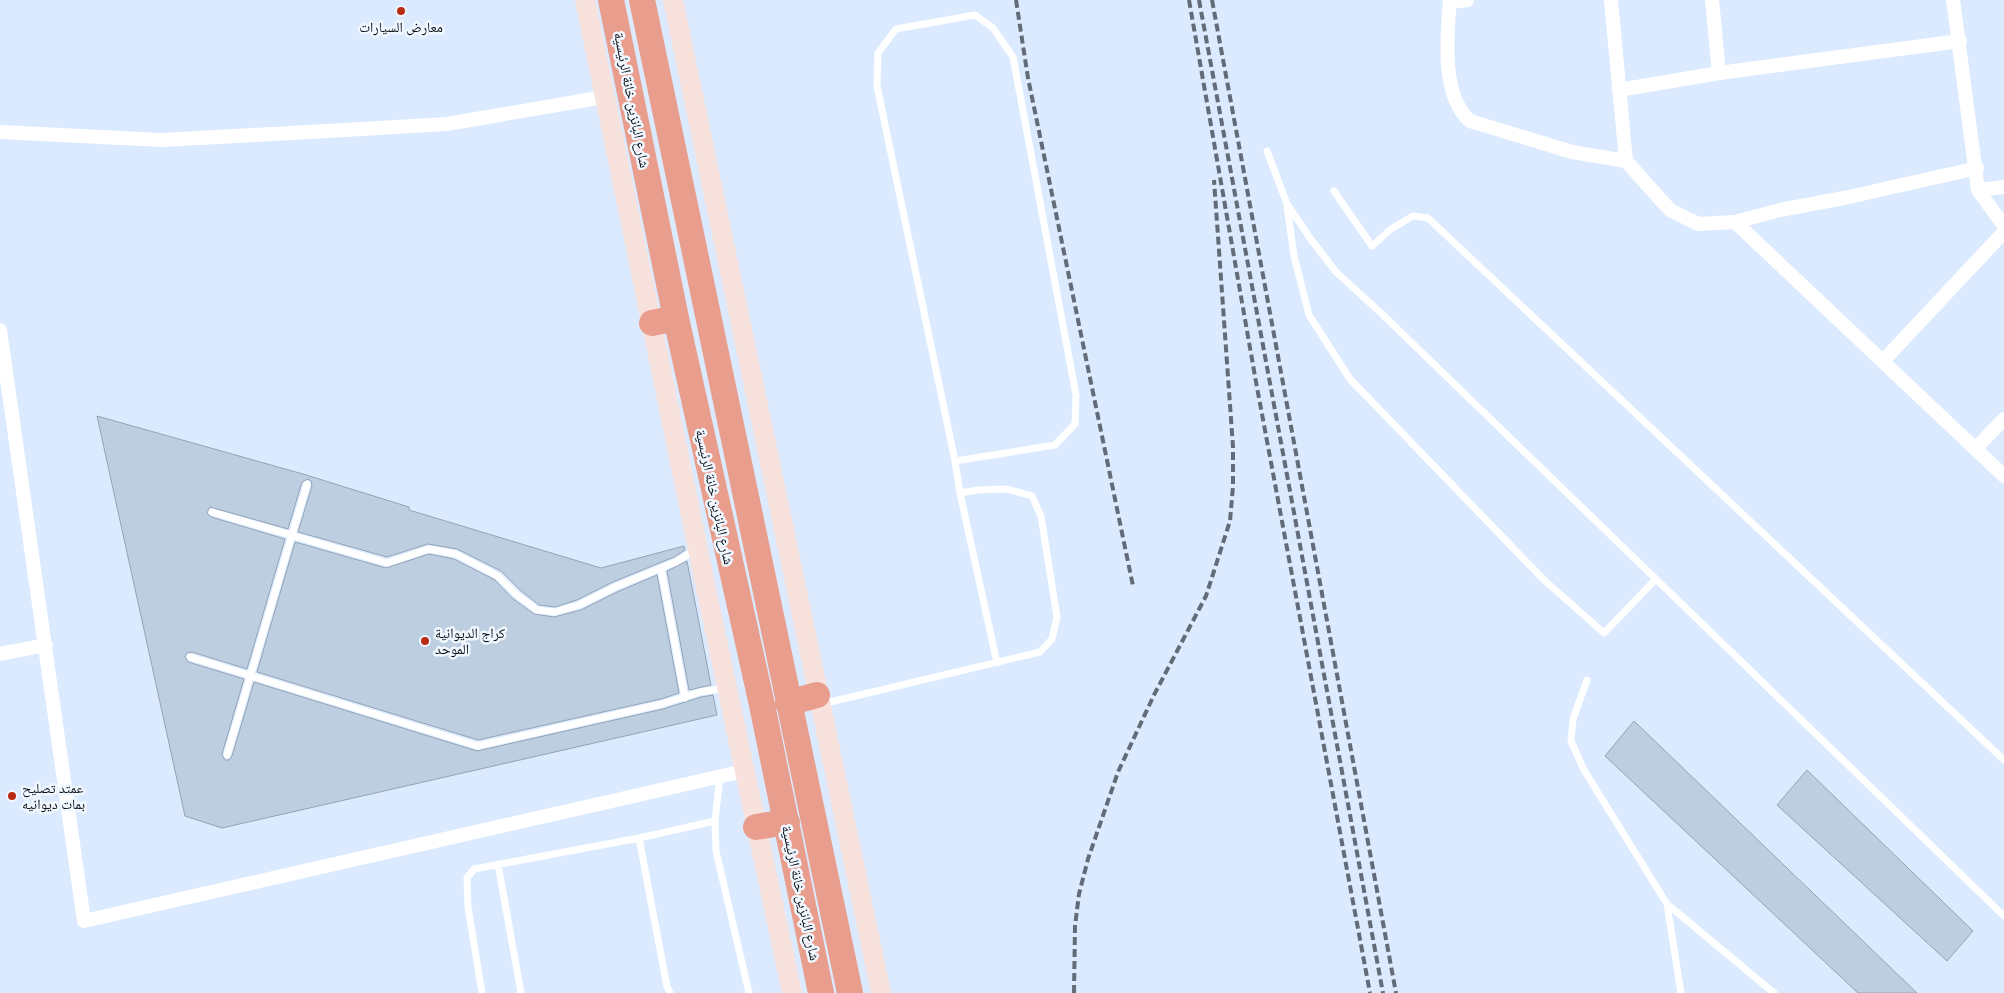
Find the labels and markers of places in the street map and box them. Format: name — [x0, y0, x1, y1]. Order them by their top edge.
marker: معارض السيارات — [395, 5, 407, 17]
place label: معارض السيارات — [359, 18, 443, 36]
place label: كراج الديوانية الموحد — [435, 624, 505, 658]
marker: كراج الديوانية الموحد — [419, 635, 431, 647]
place label: عمتد تصليح بمات ديوانيه — [22, 779, 85, 813]
marker: عمتد تصليح بمات ديوانيه — [6, 790, 18, 802]

